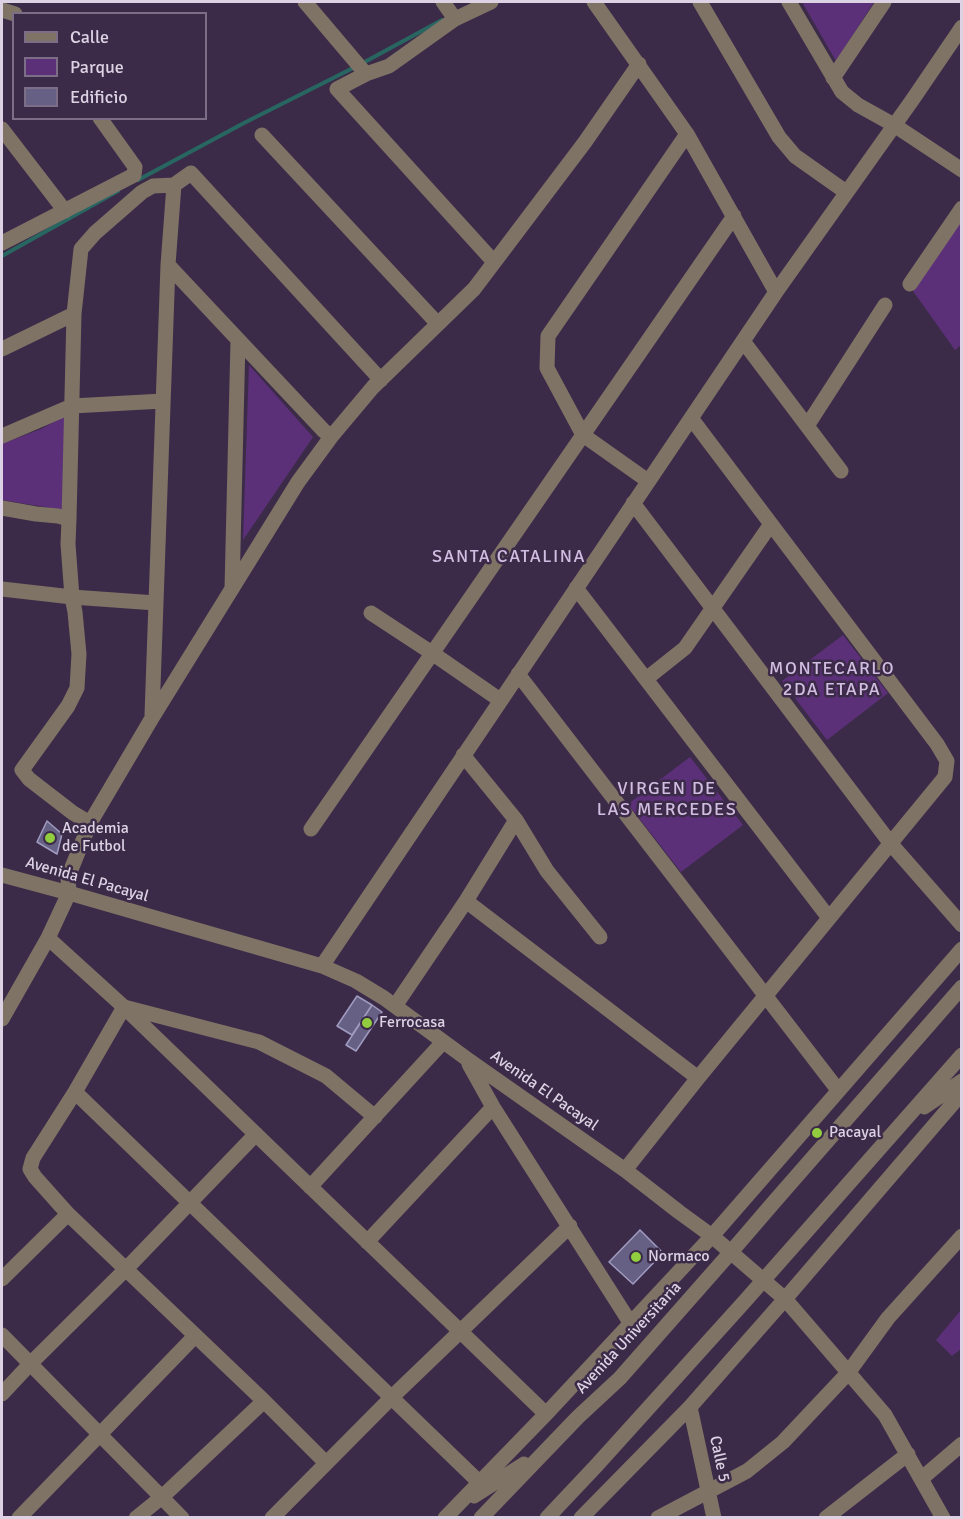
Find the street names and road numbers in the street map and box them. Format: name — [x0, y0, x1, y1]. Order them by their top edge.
street label: Avenida El Pacayal — [23, 853, 151, 907]
street label: Avenida El Pacayal — [486, 1047, 602, 1135]
street label: Avenida Universitaria — [572, 1278, 686, 1398]
street label: Calle 5 — [705, 1434, 733, 1484]

